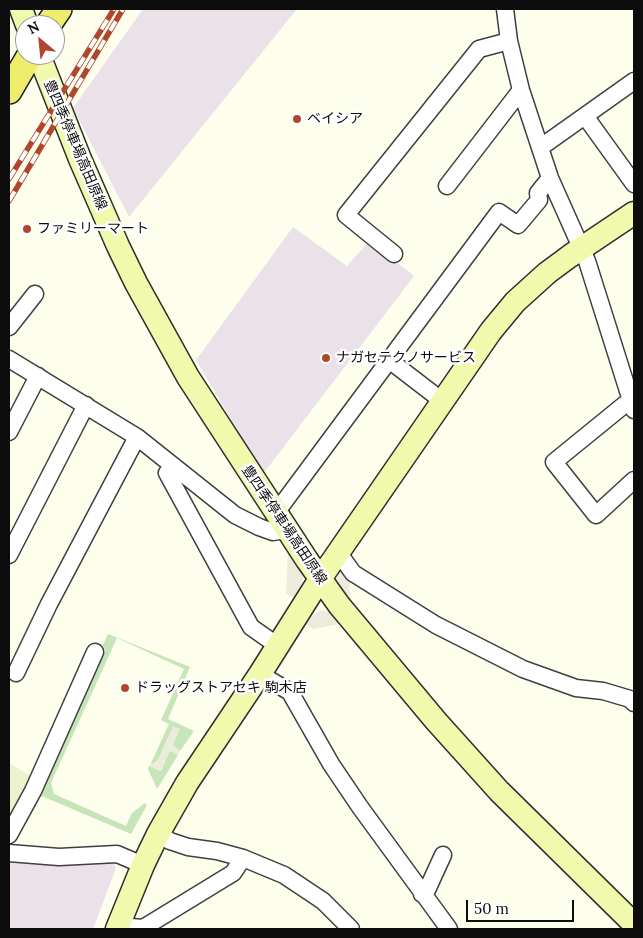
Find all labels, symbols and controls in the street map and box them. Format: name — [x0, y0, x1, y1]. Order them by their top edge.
north arrow — [15, 15, 65, 65]
text: N — [24, 17, 42, 38]
street label: 豊四季停車場高田原線 — [40, 77, 110, 213]
place label: ベイシア — [307, 111, 363, 127]
marker: ベイシア — [291, 113, 303, 125]
place label: ファミリーマート — [37, 221, 149, 237]
marker: ファミリーマート — [21, 223, 33, 235]
place label: ナガセテクノサービス — [336, 350, 476, 366]
marker: ナガセテクノサービス — [320, 352, 332, 364]
street label: 豊四季停車場高田原線 — [238, 462, 330, 588]
place label: ドラッグストアセキ 駒木店 — [135, 680, 307, 696]
marker: ドラッグストアセキ 駒木店 — [119, 682, 131, 694]
scale bar — [468, 890, 576, 922]
text: 50 m — [474, 899, 509, 918]

